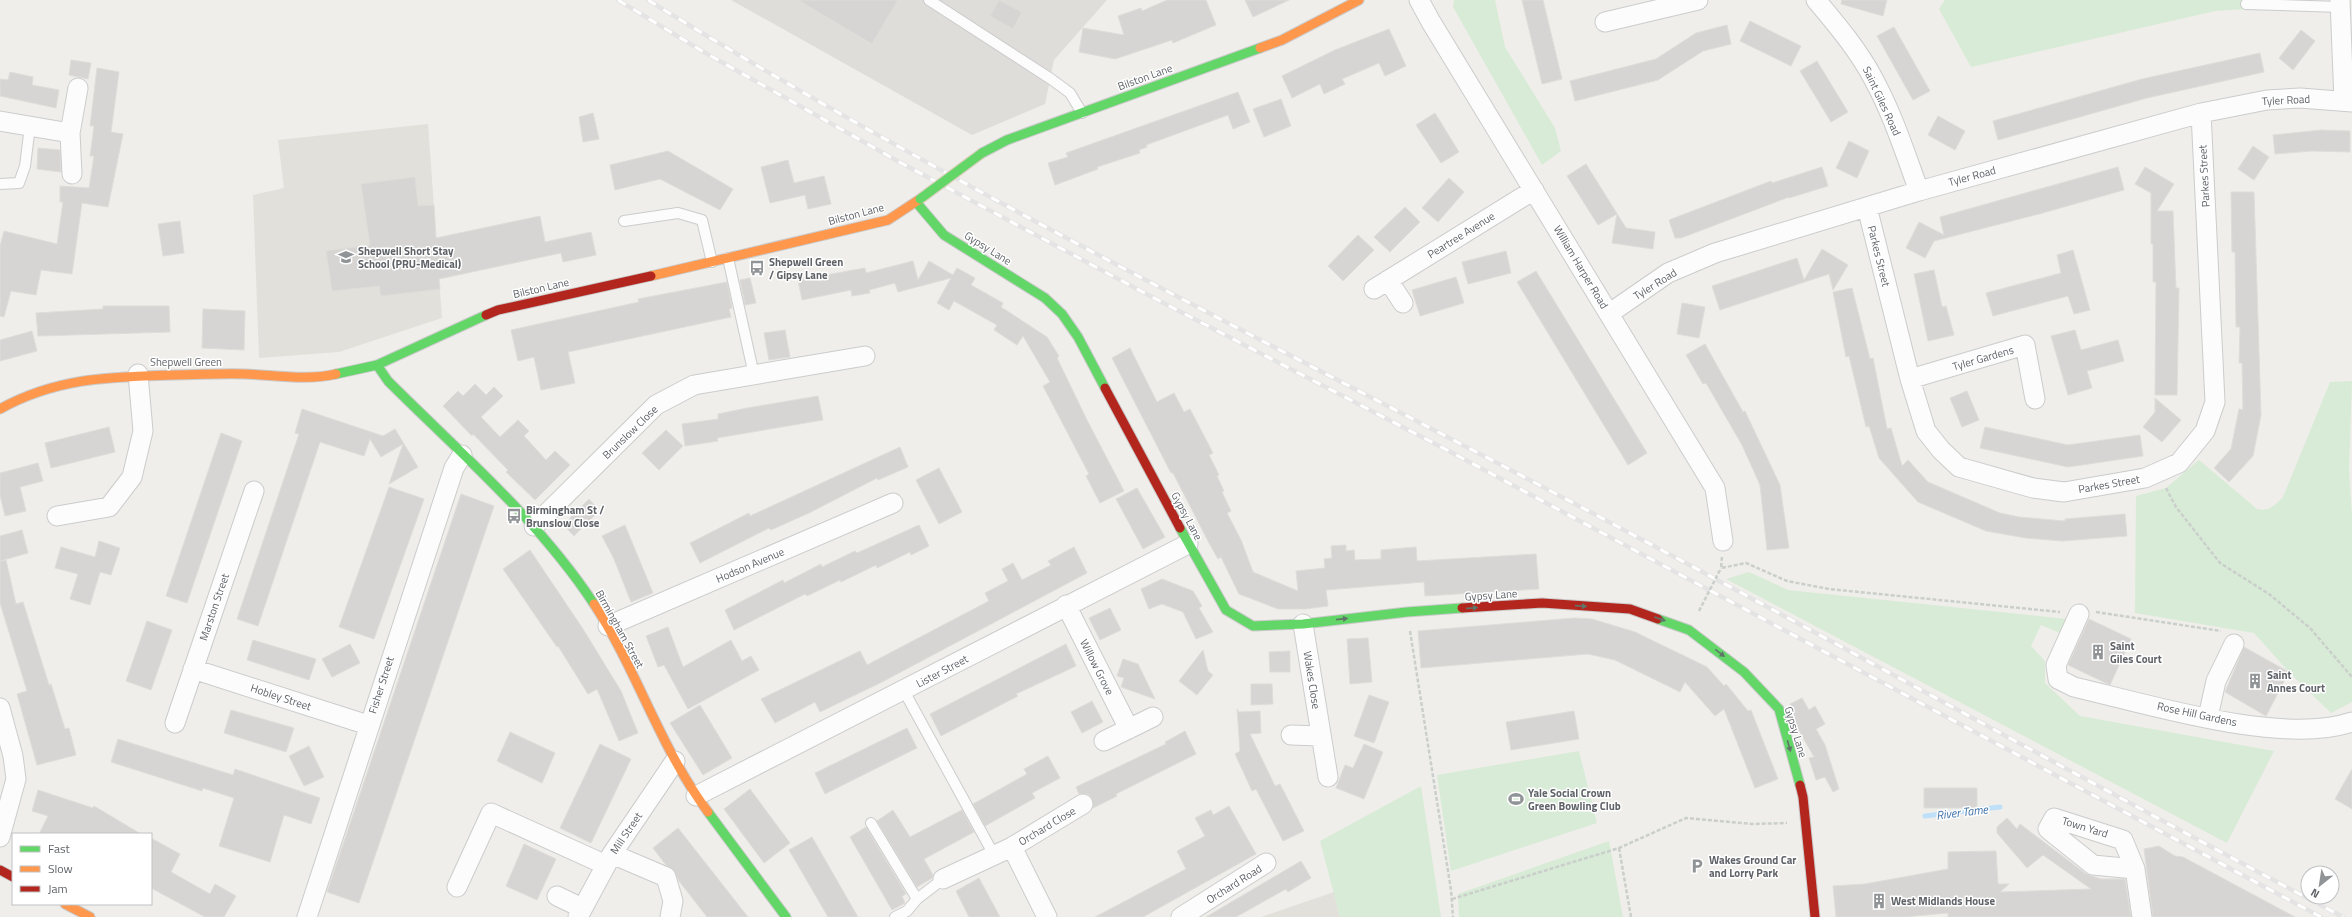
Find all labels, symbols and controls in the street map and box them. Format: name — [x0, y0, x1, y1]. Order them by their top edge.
street label: Bilston Lane — [1115, 60, 1175, 94]
street label: Saint Giles Road — [1859, 64, 1905, 138]
street label: Tyler Road — [2261, 91, 2311, 109]
street label: Parkes Street — [2194, 144, 2214, 208]
street label: Tyler Road — [1947, 162, 1998, 190]
street label: Bilston Lane — [826, 199, 886, 229]
street label: Peartree Avenue — [1424, 208, 1498, 262]
street label: William Harper Road — [1550, 222, 1612, 312]
street label: Parkes Street — [1864, 224, 1894, 288]
street label: Gypsy Lane — [961, 227, 1015, 269]
place label: Shepwell Short Stay School (PRU-Medical) — [358, 243, 461, 272]
school or university icon: Shepwell Short Stay School (PRU-Medical) — [337, 248, 355, 266]
place label: Shepwell Green / Gipsy Lane — [769, 254, 843, 283]
bus stop icon: Shepwell Green / Gipsy Lane — [748, 259, 766, 277]
street label: Tyler Road — [1630, 264, 1680, 304]
street label: Bilston Lane — [511, 274, 571, 302]
street label: Tyler Gardens — [1951, 342, 2015, 374]
street label: Shepwell Green — [150, 354, 222, 370]
street label: Brunslow Close — [599, 401, 662, 463]
street label: Parkes Street — [2077, 471, 2141, 497]
street label: Gypsy Lane — [1168, 489, 1207, 543]
place label: Birmingham St / Brunslow Close — [526, 502, 605, 531]
bus stop icon: Birmingham St / Brunslow Close — [505, 507, 523, 525]
street label: Hodson Avenue — [713, 543, 787, 587]
street label: Marston Street — [195, 571, 233, 643]
street label: Gypsy Lane — [1464, 585, 1518, 605]
street label: Birmingham Street — [592, 587, 648, 671]
one-way arrow — [1575, 602, 1587, 609]
one-way arrow — [1466, 605, 1479, 611]
one-way arrow — [1336, 616, 1348, 623]
one-way arrow — [1654, 617, 1666, 623]
street label: Willow Grove — [1076, 636, 1118, 698]
place label: Saint Giles Court — [2110, 638, 2162, 667]
building icon: Saint Giles Court — [2089, 643, 2107, 661]
one-way arrow — [1715, 649, 1726, 658]
street label: Wakes Close — [1300, 650, 1325, 710]
street label: Lister Street — [913, 651, 971, 691]
street label: Fisher Street — [364, 654, 398, 716]
place label: Saint Annes Court — [2267, 667, 2325, 696]
building icon: Saint Annes Court — [2246, 672, 2264, 690]
street label: Hobley Street — [249, 680, 314, 714]
street label: Rose Hill Gardens — [2156, 698, 2238, 730]
street label: Gypsy Lane — [1781, 704, 1812, 760]
one-way arrow — [1786, 741, 1792, 753]
place label: Yale Social Crown Green Bowling Club — [1528, 785, 1621, 814]
sports icon: Yale Social Crown Green Bowling Club — [1507, 790, 1525, 808]
water label: River Tame — [1935, 799, 1990, 825]
street label: Orchard Close — [1015, 802, 1079, 849]
street label: Mill Street — [606, 809, 646, 857]
street label: Town Yard — [2060, 812, 2110, 842]
legend — [12, 833, 152, 905]
text: Fast — [48, 839, 71, 858]
place label: Wakes Ground Car and Lorry Park — [1709, 852, 1796, 881]
parking icon: Wakes Ground Car and Lorry Park — [1688, 857, 1706, 875]
text: Slow — [48, 859, 73, 878]
street label: Orchard Road — [1203, 860, 1265, 907]
north arrow — [2300, 865, 2340, 905]
text: Jam — [48, 879, 68, 898]
text: N — [2308, 885, 2322, 902]
building icon: West Midlands House — [1870, 892, 1888, 910]
place label: West Midlands House — [1891, 893, 1995, 909]

